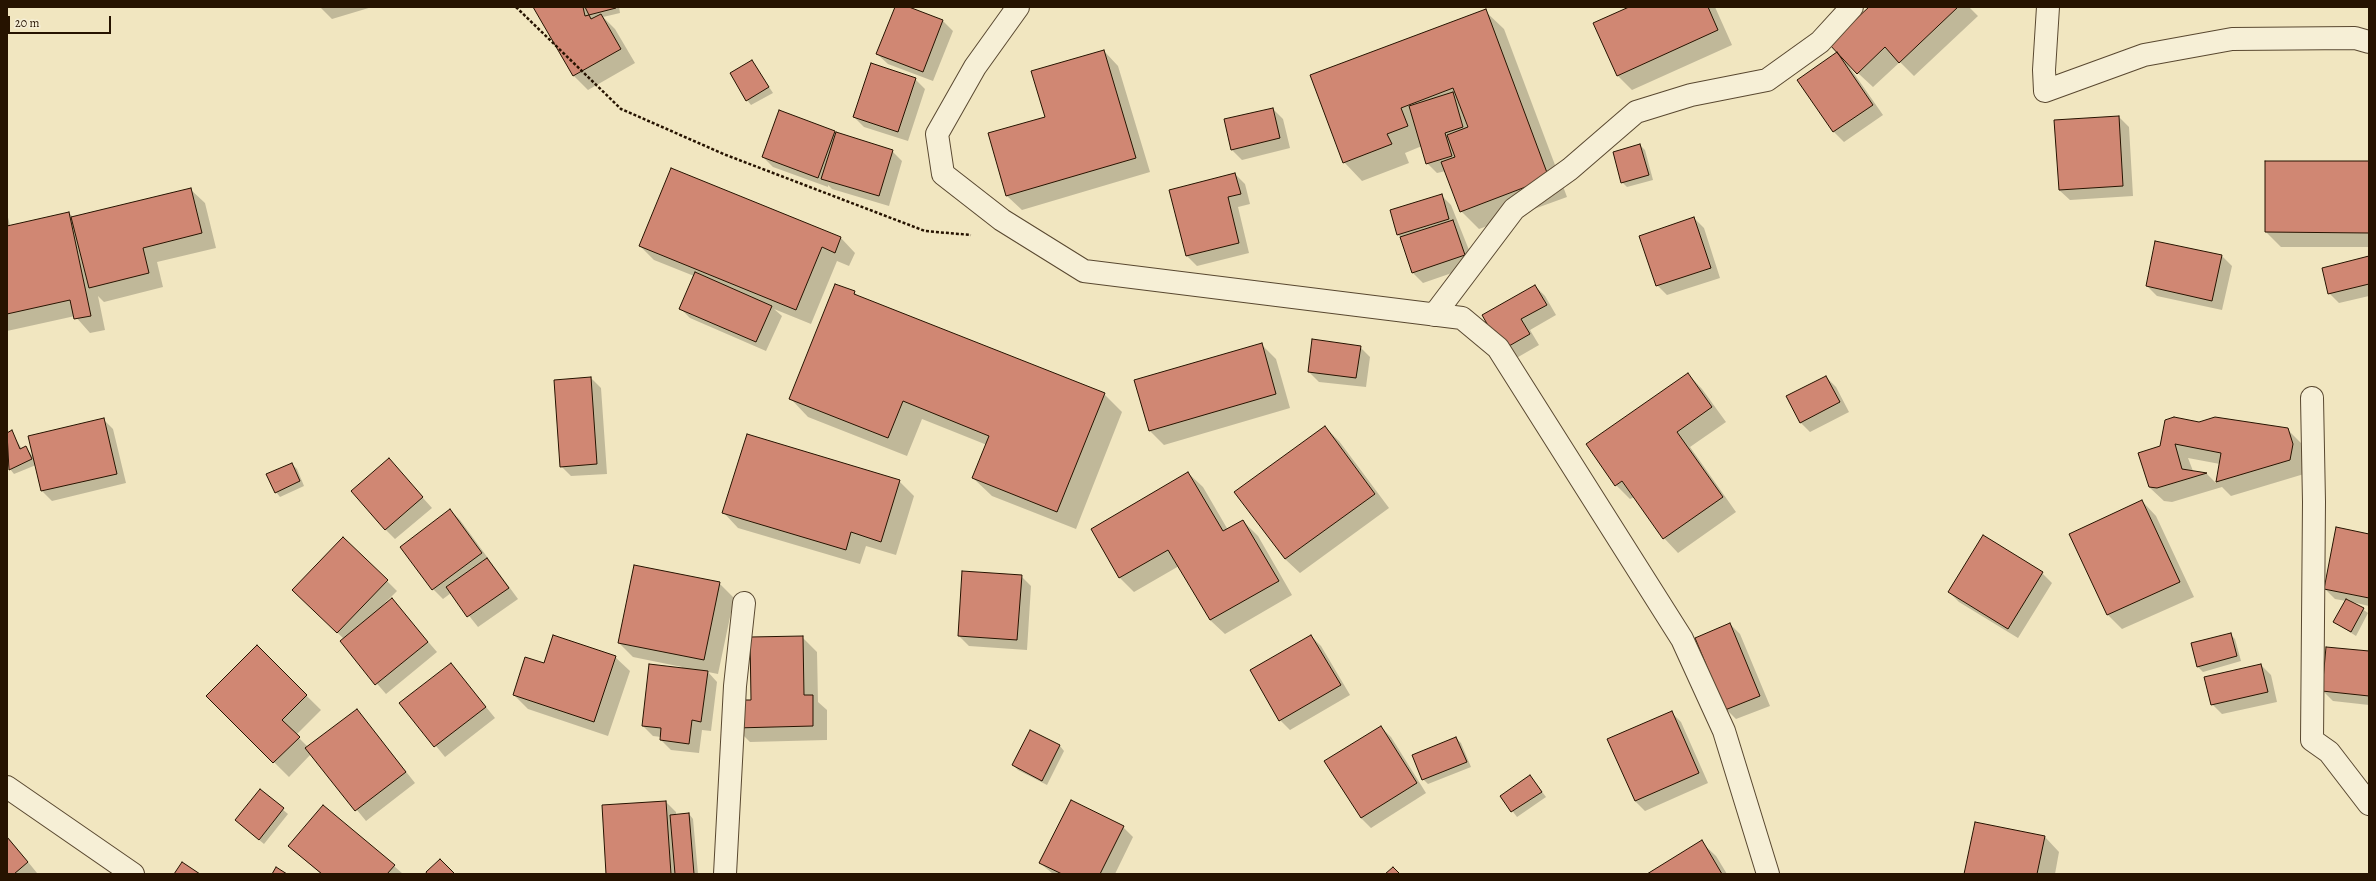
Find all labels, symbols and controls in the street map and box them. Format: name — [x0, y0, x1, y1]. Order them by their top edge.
scale bar — [10, 8, 113, 34]
text: 20 m — [15, 15, 39, 31]

